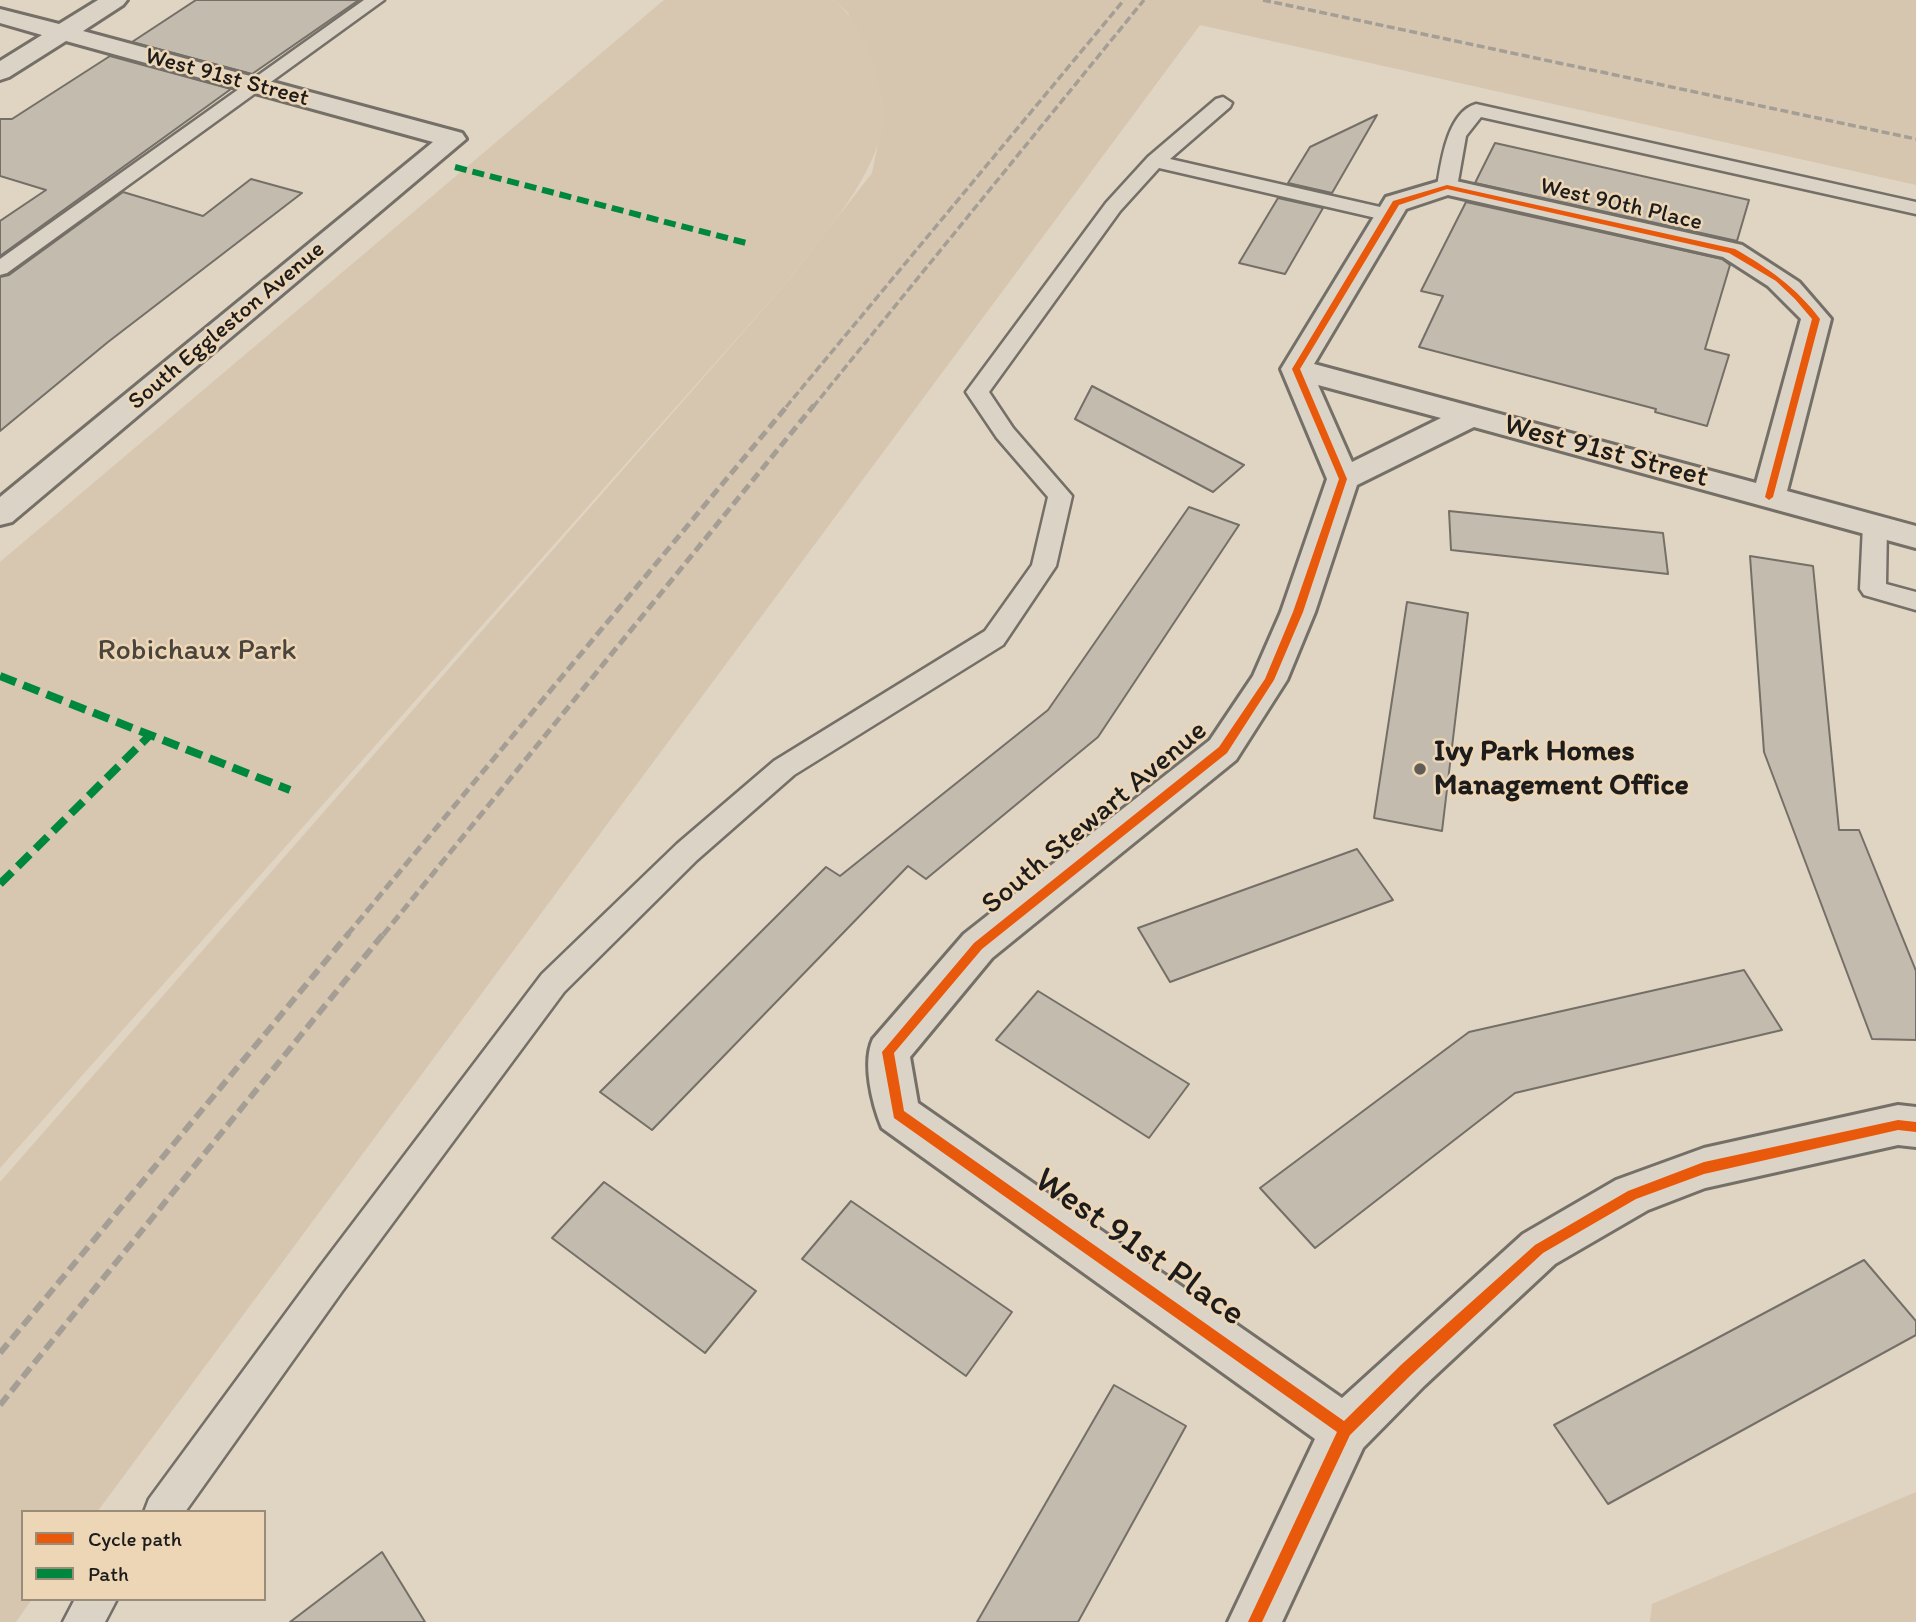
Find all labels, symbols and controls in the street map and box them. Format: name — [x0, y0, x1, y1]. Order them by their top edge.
street label: West 91st Street — [142, 42, 312, 114]
street label: West 90th Place — [1537, 172, 1705, 238]
street label: South Eggleston Avenue — [123, 235, 331, 417]
street label: West 91st Street — [1500, 407, 1712, 497]
park label: Robichaux Park — [98, 633, 296, 669]
street label: South Stewart Avenue — [975, 713, 1215, 923]
place label: Ivy Park Homes Management Office — [1434, 734, 1689, 804]
marker: Ivy Park Homes Management Office — [1412, 761, 1428, 777]
street label: West 91st Place — [1025, 1159, 1253, 1337]
legend — [21, 1510, 266, 1601]
text: Cycle path — [88, 1526, 182, 1551]
text: Path — [88, 1561, 129, 1586]

